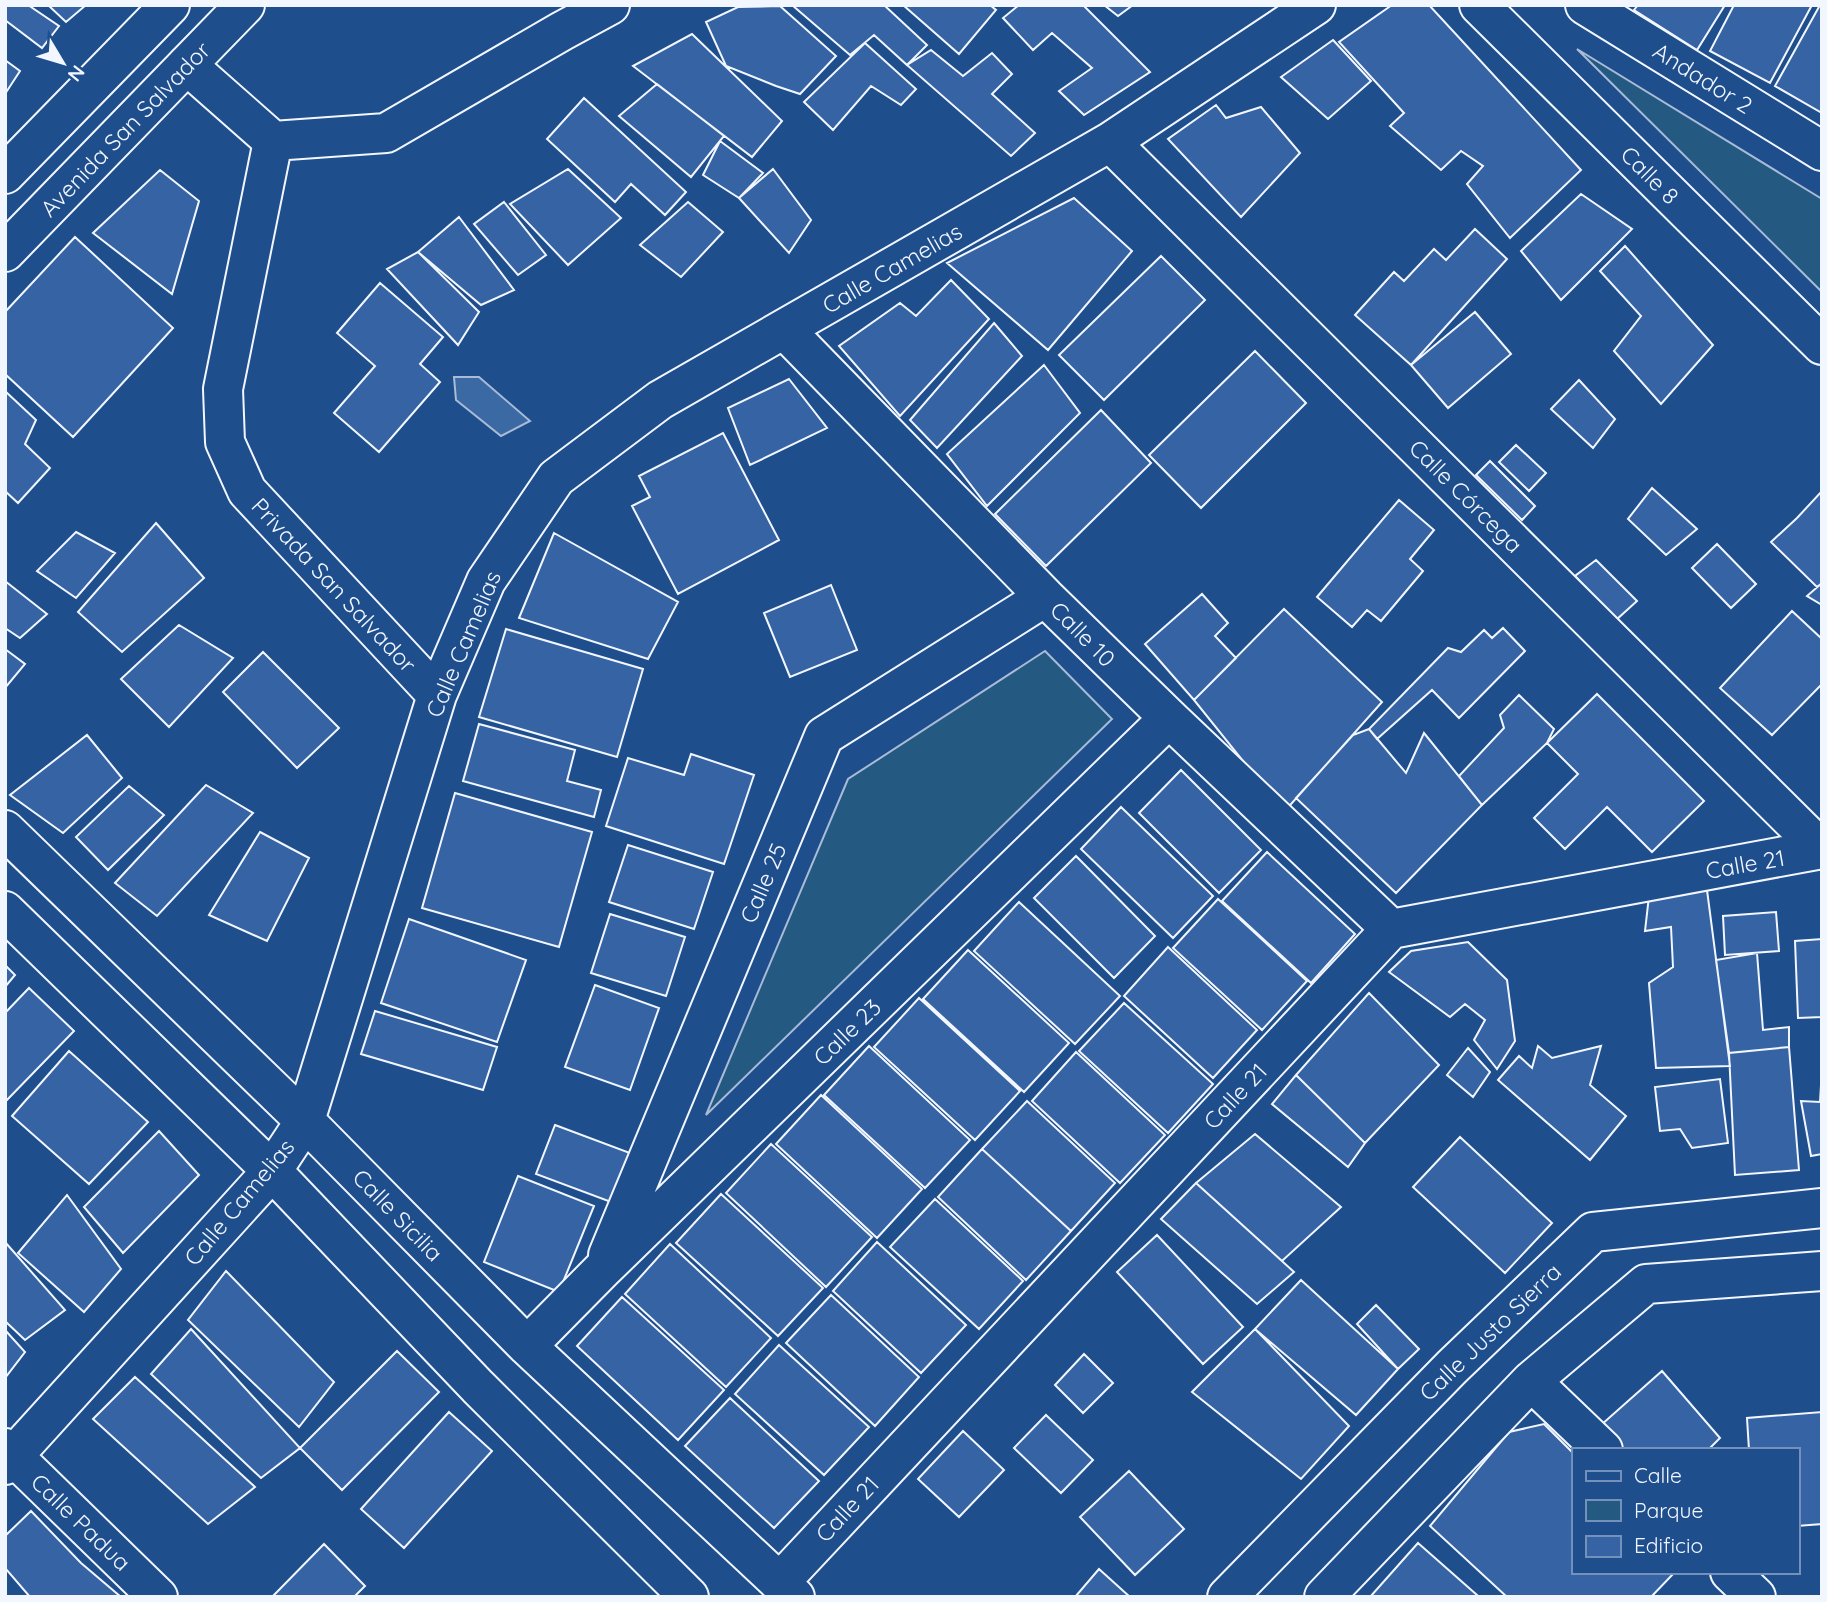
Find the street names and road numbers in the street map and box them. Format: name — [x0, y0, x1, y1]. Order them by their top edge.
street label: Avenida San Salvador — [34, 35, 216, 223]
street label: Andador 2 — [1648, 36, 1758, 120]
street label: Calle 8 — [1615, 140, 1685, 210]
street label: Calle Camelias — [817, 216, 967, 320]
street label: Calle Córcega — [1403, 433, 1529, 559]
street label: Privada San Salvador — [245, 492, 423, 679]
street label: Calle Camelias — [419, 566, 507, 722]
street label: Calle 10 — [1044, 595, 1122, 673]
street label: Calle 25 — [733, 839, 793, 927]
street label: Calle 21 — [1703, 843, 1787, 885]
street label: Calle 23 — [807, 993, 887, 1071]
street label: Calle 21 — [1197, 1057, 1273, 1135]
street label: Calle Camelias — [178, 1133, 300, 1271]
street label: Calle Sicilia — [347, 1163, 449, 1267]
street label: Calle Justo Sierra — [1413, 1257, 1567, 1407]
street label: Calle Padua — [25, 1467, 137, 1577]
street label: Calle 21 — [809, 1470, 885, 1548]

